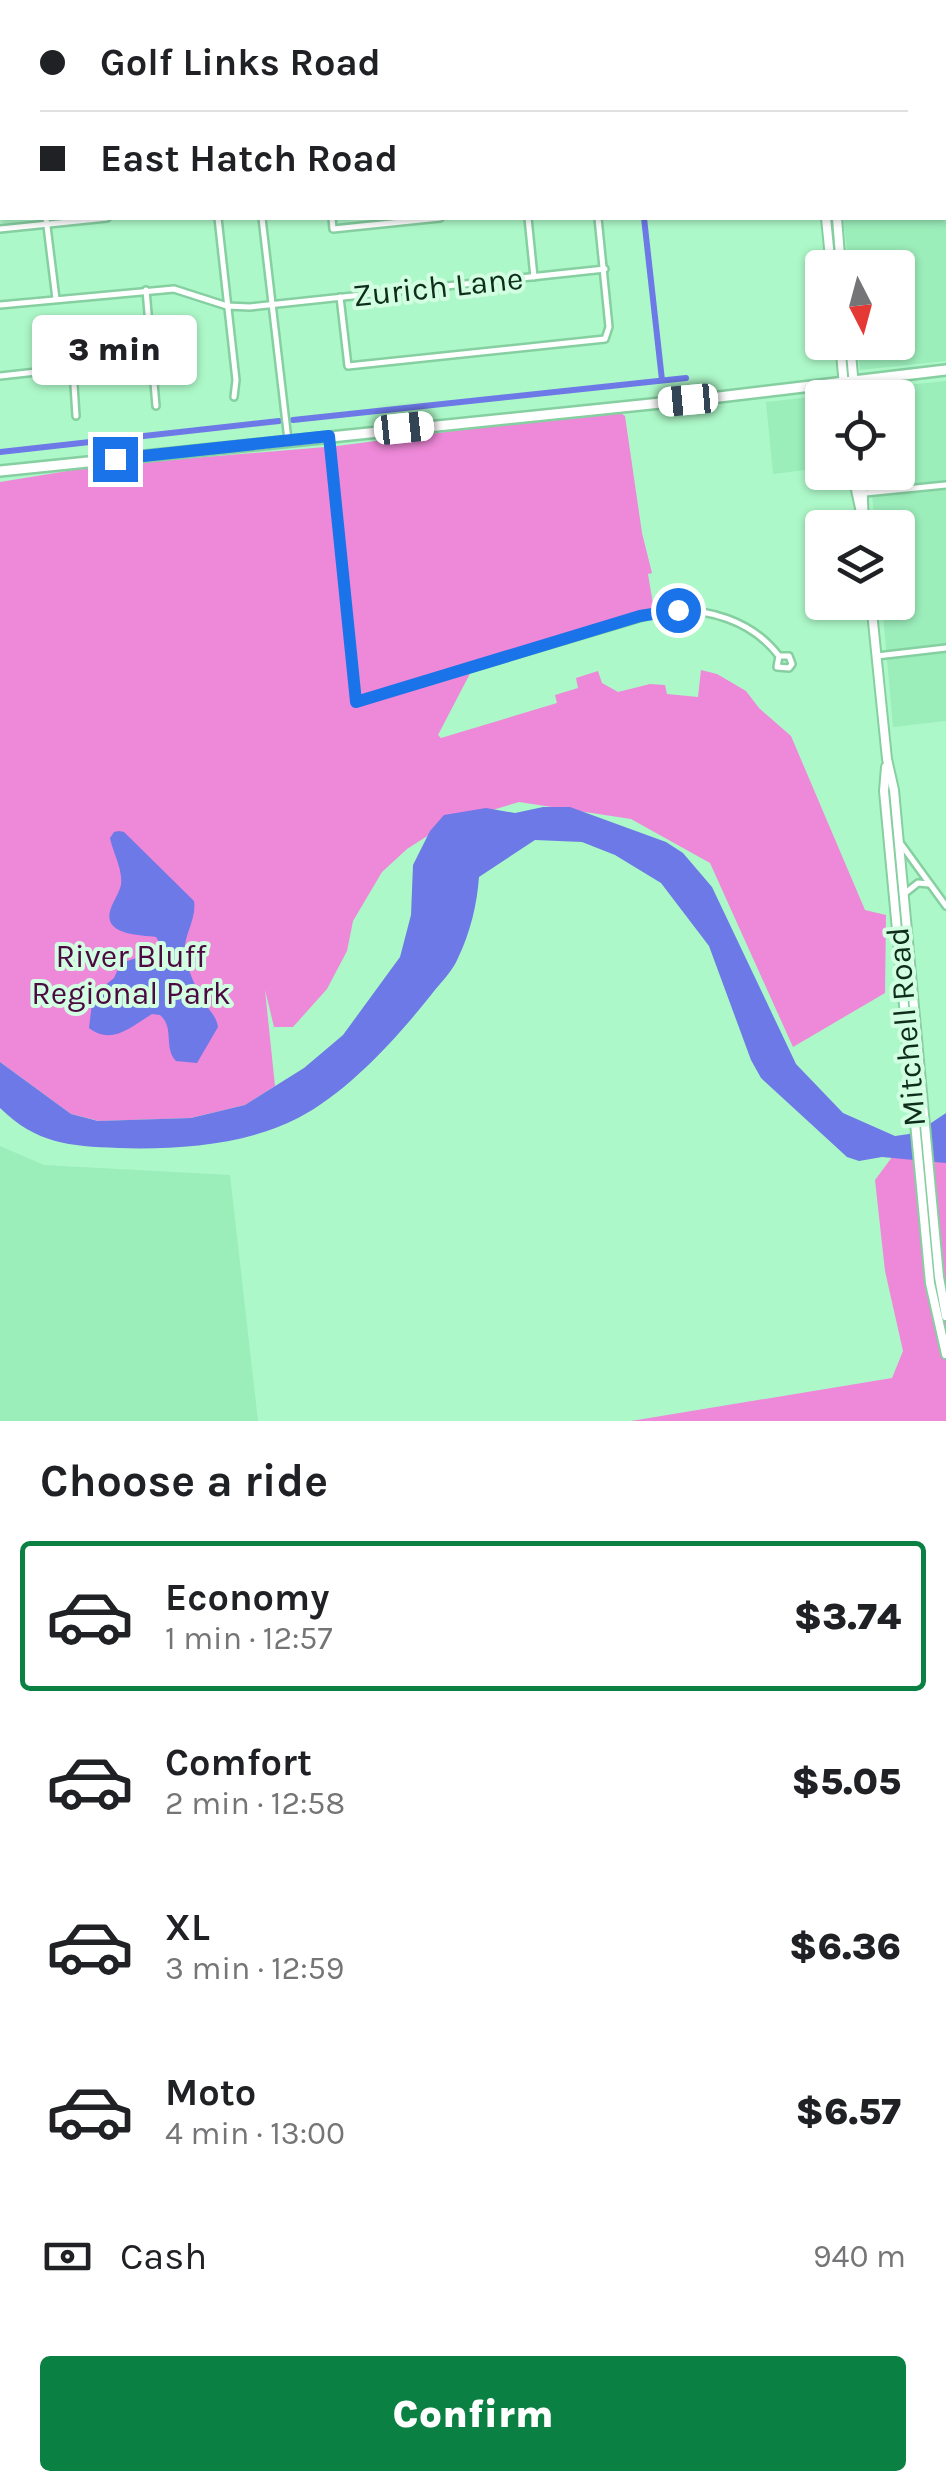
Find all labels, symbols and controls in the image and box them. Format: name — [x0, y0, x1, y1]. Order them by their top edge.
text: Golf Links Road — [100, 40, 381, 85]
text: East Hatch Road — [100, 136, 398, 181]
north arrow — [805, 250, 915, 360]
map controls — [805, 250, 915, 620]
street label: Zurich Lane — [351, 260, 525, 314]
callout: 3 min — [32, 314, 198, 384]
text: 3 min — [68, 331, 161, 368]
button: locate — [805, 380, 915, 490]
car — [657, 382, 719, 418]
car — [373, 410, 435, 446]
route end — [93, 437, 138, 482]
button: layers — [805, 510, 915, 620]
route start — [656, 588, 701, 633]
street label: Mitchell Road — [879, 926, 933, 1128]
park label: River Bluff Regional Park — [31, 938, 231, 1012]
text: Choose a ride — [40, 1455, 328, 1507]
icon: car — [45, 1571, 135, 1661]
text: Economy — [165, 1575, 329, 1620]
text: $3.74 — [794, 1594, 901, 1639]
text: 1 min · 12:57 — [165, 1620, 332, 1657]
icon: car — [45, 1736, 135, 1826]
text: Comfort — [165, 1740, 312, 1785]
text: $5.05 — [792, 1759, 901, 1804]
text: 2 min · 12:58 — [165, 1785, 345, 1822]
icon: car — [45, 1901, 135, 1991]
text: XL — [165, 1905, 210, 1950]
text: $6.36 — [789, 1924, 901, 1969]
text: 3 min · 12:59 — [165, 1950, 344, 1987]
icon: car — [45, 2066, 135, 2156]
text: Moto — [165, 2070, 256, 2115]
text: $6.57 — [796, 2089, 901, 2134]
text: 4 min · 13:00 — [165, 2115, 345, 2152]
icon: cash — [40, 2229, 95, 2284]
text: Cash — [120, 2234, 207, 2279]
text: 940 m — [813, 2238, 906, 2275]
button: Confirm — [40, 2356, 906, 2471]

